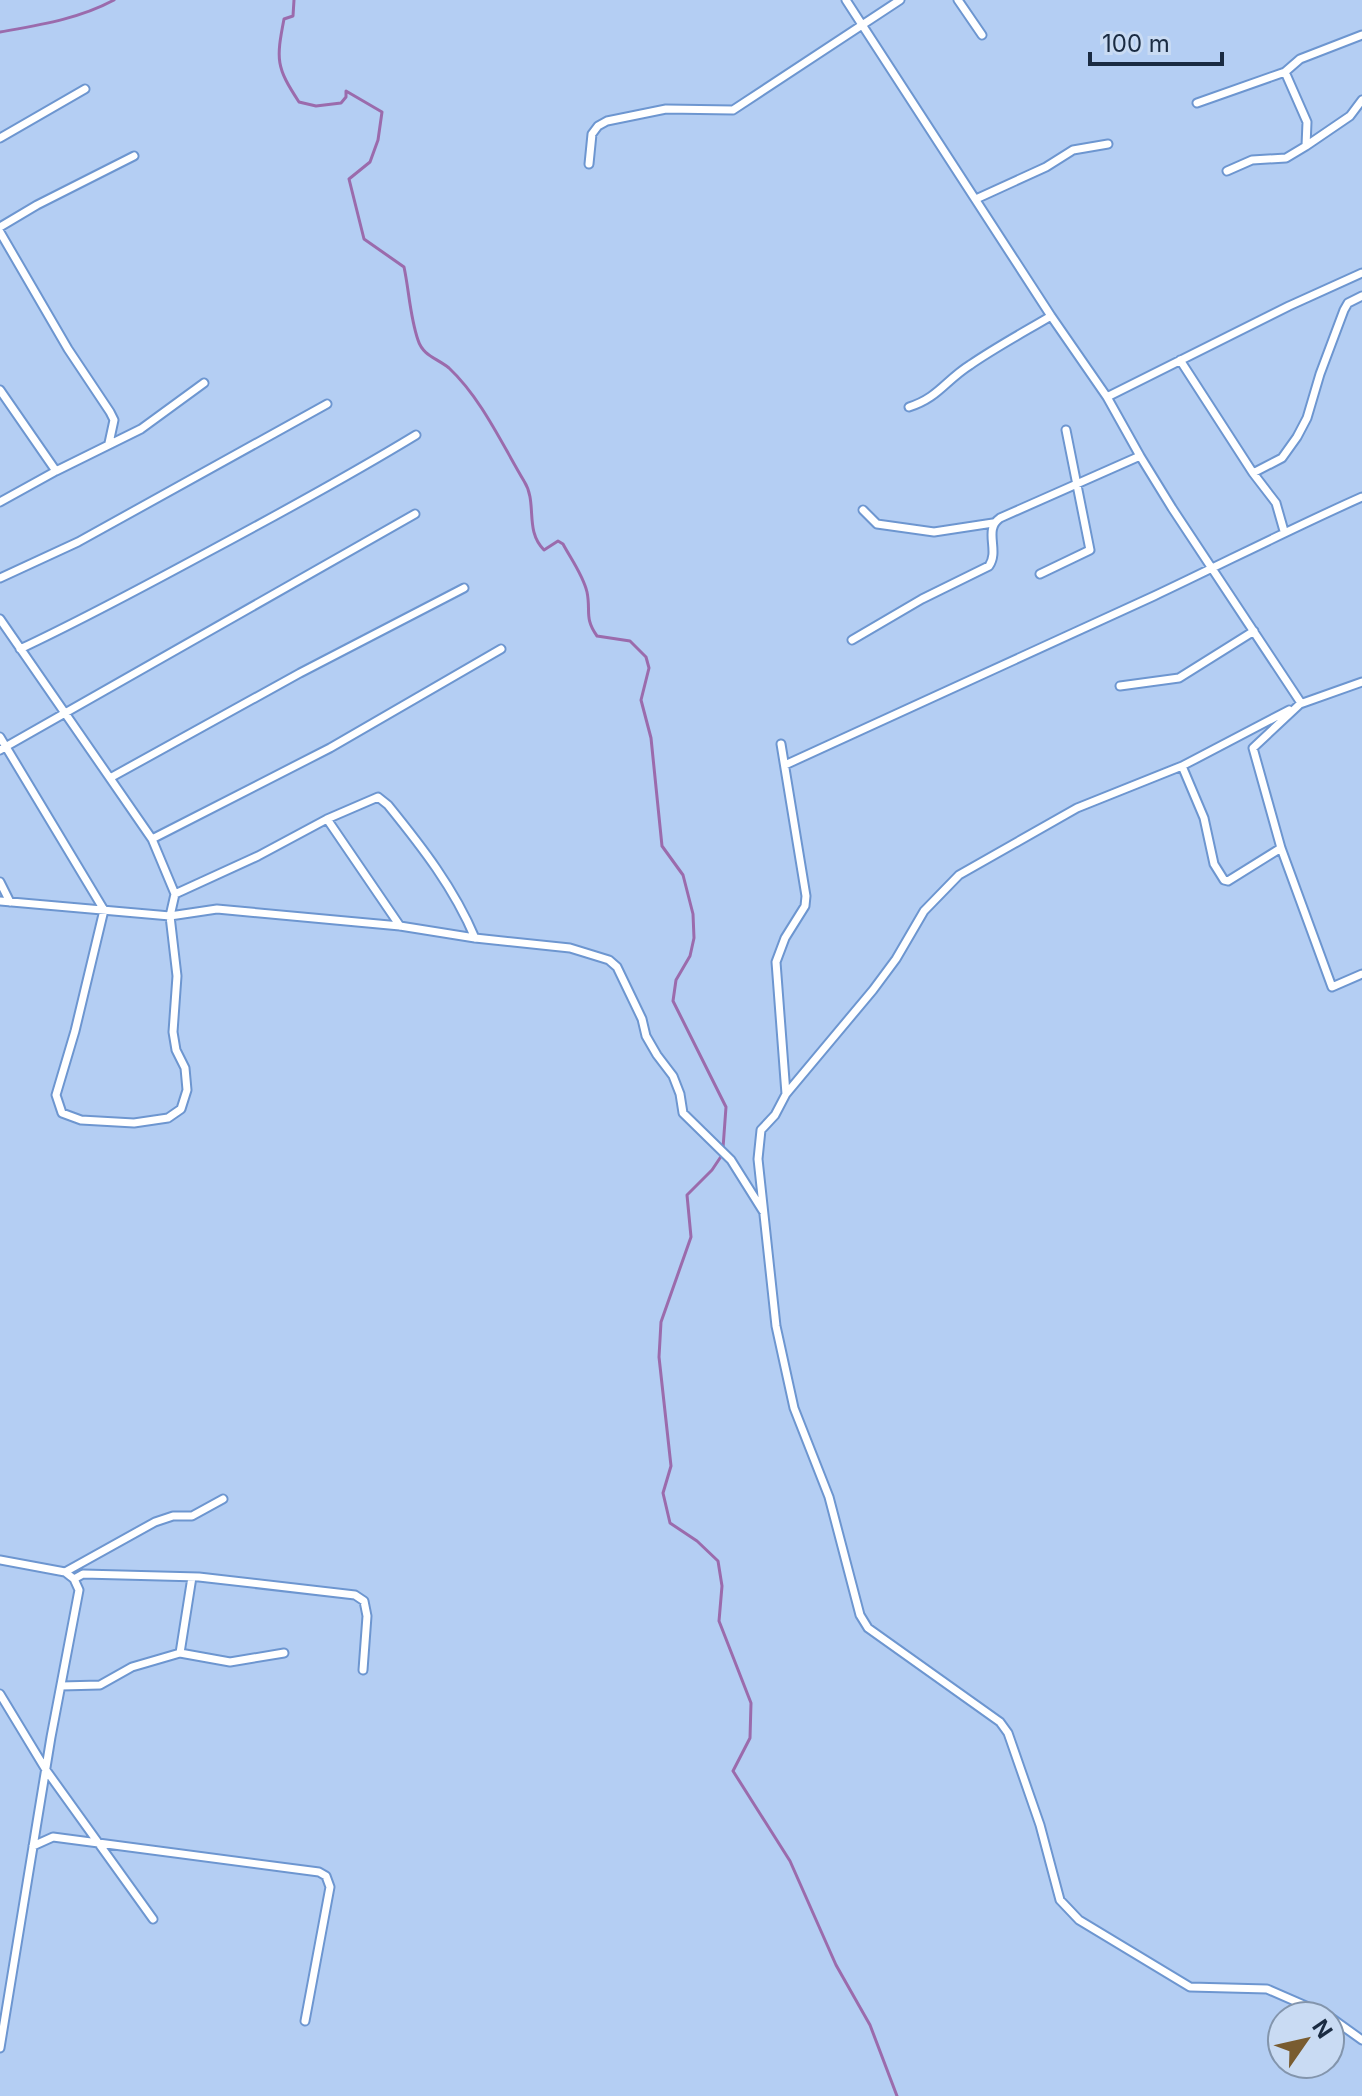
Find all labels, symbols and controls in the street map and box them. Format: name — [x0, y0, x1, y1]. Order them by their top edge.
scale bar — [1090, 16, 1222, 66]
text: 100 m — [1102, 29, 1170, 58]
north arrow — [1266, 2000, 1346, 2080]
text: N — [1307, 2015, 1338, 2043]

